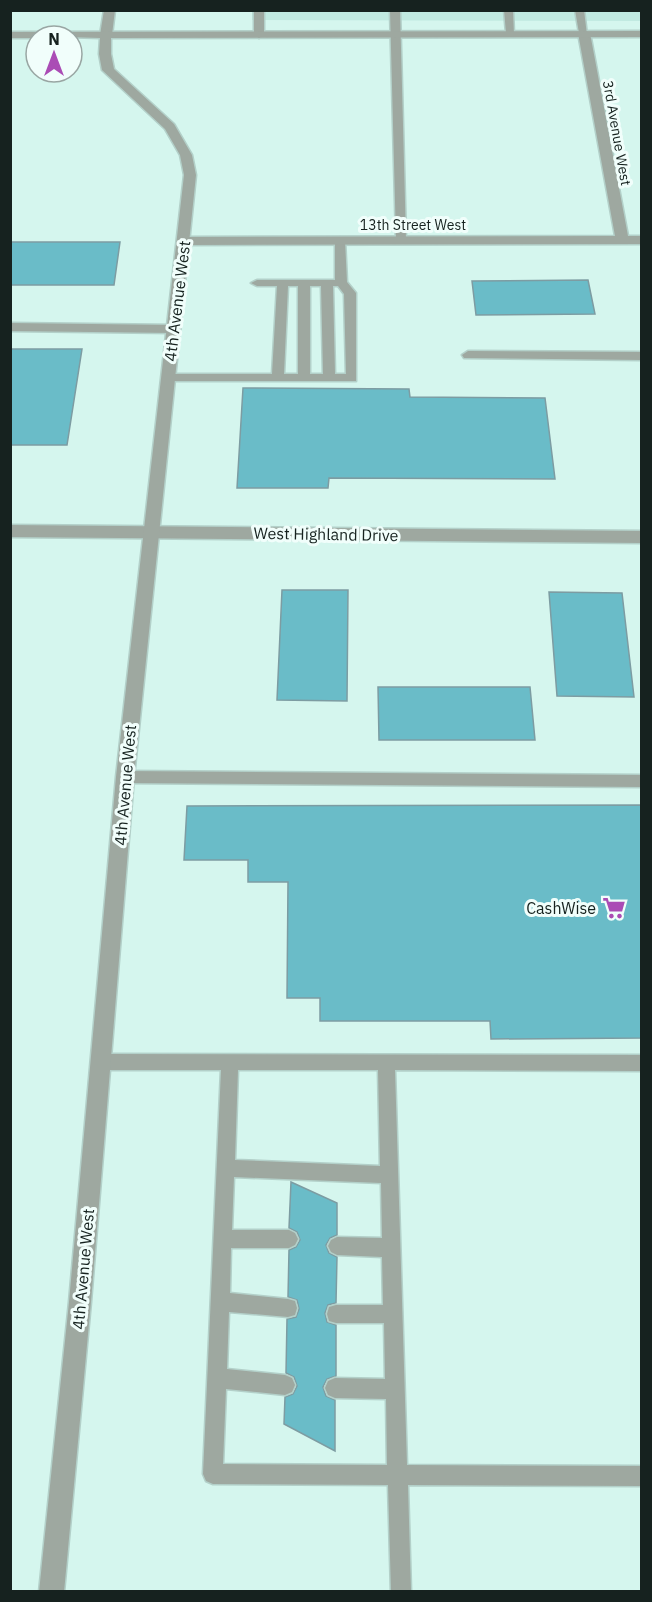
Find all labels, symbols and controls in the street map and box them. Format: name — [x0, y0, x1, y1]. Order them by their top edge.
north arrow — [24, 24, 84, 84]
text: N — [48, 29, 60, 49]
street label: 3rd Avenue West — [599, 79, 635, 187]
street label: 13th Street West — [360, 216, 466, 234]
street label: 4th Avenue West — [160, 240, 194, 362]
street label: West Highland Drive — [253, 523, 399, 545]
street label: 4th Avenue West — [110, 724, 140, 846]
supermarket icon: CashWise — [601, 895, 627, 921]
place label: CashWise — [526, 898, 596, 918]
street label: 4th Avenue West — [68, 1208, 98, 1330]

